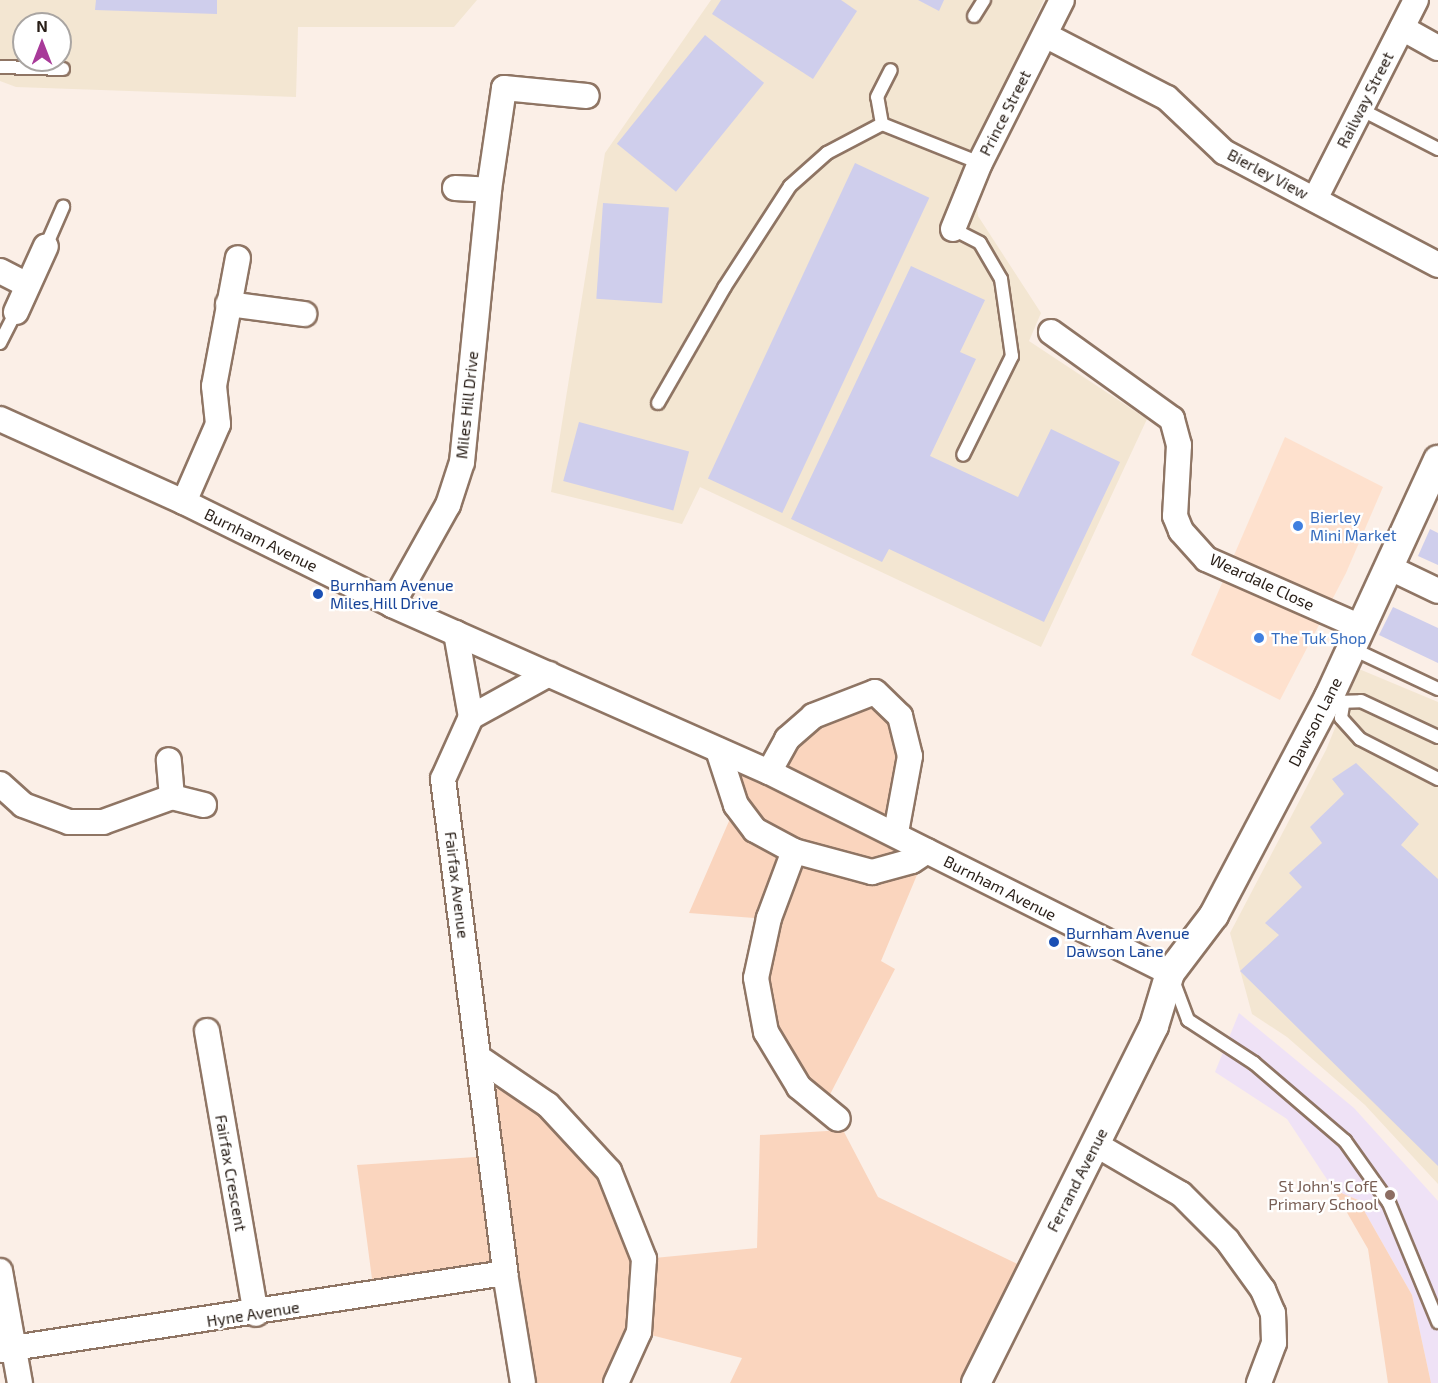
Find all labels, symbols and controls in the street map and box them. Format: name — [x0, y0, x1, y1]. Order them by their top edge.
north arrow — [12, 12, 72, 72]
text: N — [36, 16, 48, 35]
street label: Railway Street — [1332, 49, 1398, 151]
street label: Prince Street — [975, 67, 1035, 159]
street label: Bierley View — [1224, 144, 1312, 204]
street label: Miles Hill Drive — [452, 350, 482, 460]
street label: Burnham Avenue — [201, 504, 321, 576]
place label: Bierley Mini Market — [1310, 507, 1397, 545]
marker: Bierley Mini Market — [1291, 519, 1305, 533]
street label: Weardale Close — [1207, 549, 1317, 615]
place label: Burnham Avenue Miles Hill Drive — [330, 575, 454, 613]
marker: Burnham Avenue Miles Hill Drive — [311, 587, 325, 601]
place label: The Tuk Shop — [1271, 628, 1367, 648]
marker: The Tuk Shop — [1252, 631, 1266, 645]
street label: Dawson Lane — [1284, 674, 1346, 770]
street label: Fairfax Avenue — [441, 830, 473, 940]
street label: Burnham Avenue — [940, 851, 1060, 925]
place label: Burnham Avenue Dawson Lane — [1066, 923, 1190, 961]
marker: Burnham Avenue Dawson Lane — [1047, 935, 1061, 949]
street label: Fairfax Crescent — [211, 1113, 251, 1233]
street label: Ferrand Avenue — [1043, 1125, 1111, 1235]
place label: St John's CofE Primary School — [1268, 1176, 1378, 1214]
marker: St John's CofE Primary School — [1383, 1188, 1397, 1202]
street label: Hyne Avenue — [205, 1297, 301, 1331]

